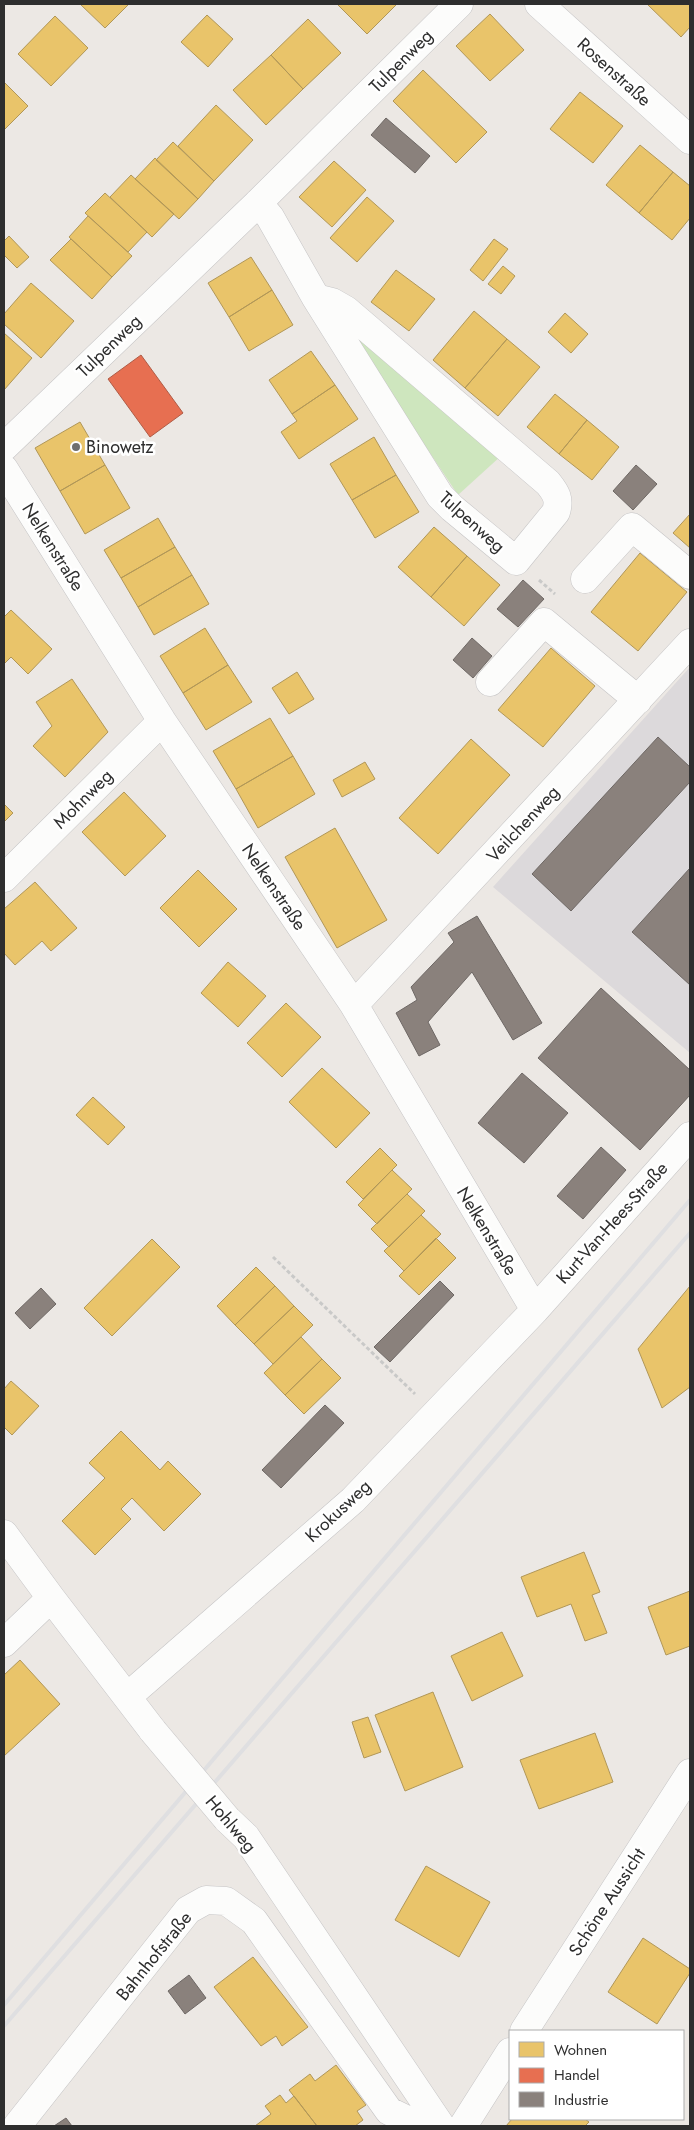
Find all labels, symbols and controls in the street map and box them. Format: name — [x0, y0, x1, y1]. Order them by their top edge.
street label: Tulpenweg — [363, 23, 439, 99]
street label: Rosenstraße — [571, 32, 657, 112]
street label: Tulpenweg — [71, 309, 147, 383]
place label: Binowetz — [86, 434, 154, 460]
marker: Binowetz — [70, 441, 82, 453]
street label: Tulpenweg — [433, 485, 511, 559]
street label: Nelkenstraße — [16, 498, 90, 596]
street label: Mohnweg — [47, 763, 119, 835]
street label: Veilchenweg — [481, 780, 565, 868]
street label: Nelkenstraße — [235, 838, 313, 936]
street label: Kurt-Van-Hees-Straße — [550, 1156, 674, 1290]
street label: Nelkenstraße — [450, 1182, 524, 1280]
street label: Krokusweg — [299, 1474, 377, 1548]
street label: Hohlweg — [199, 1790, 263, 1858]
street label: Schöne Aussicht — [562, 1842, 652, 1961]
street label: Bahnhofstraße — [110, 1906, 198, 2006]
legend — [509, 2030, 684, 2120]
text: Wohnen — [554, 2039, 607, 2061]
text: Handel — [554, 2064, 600, 2086]
text: Industrie — [554, 2089, 609, 2111]

